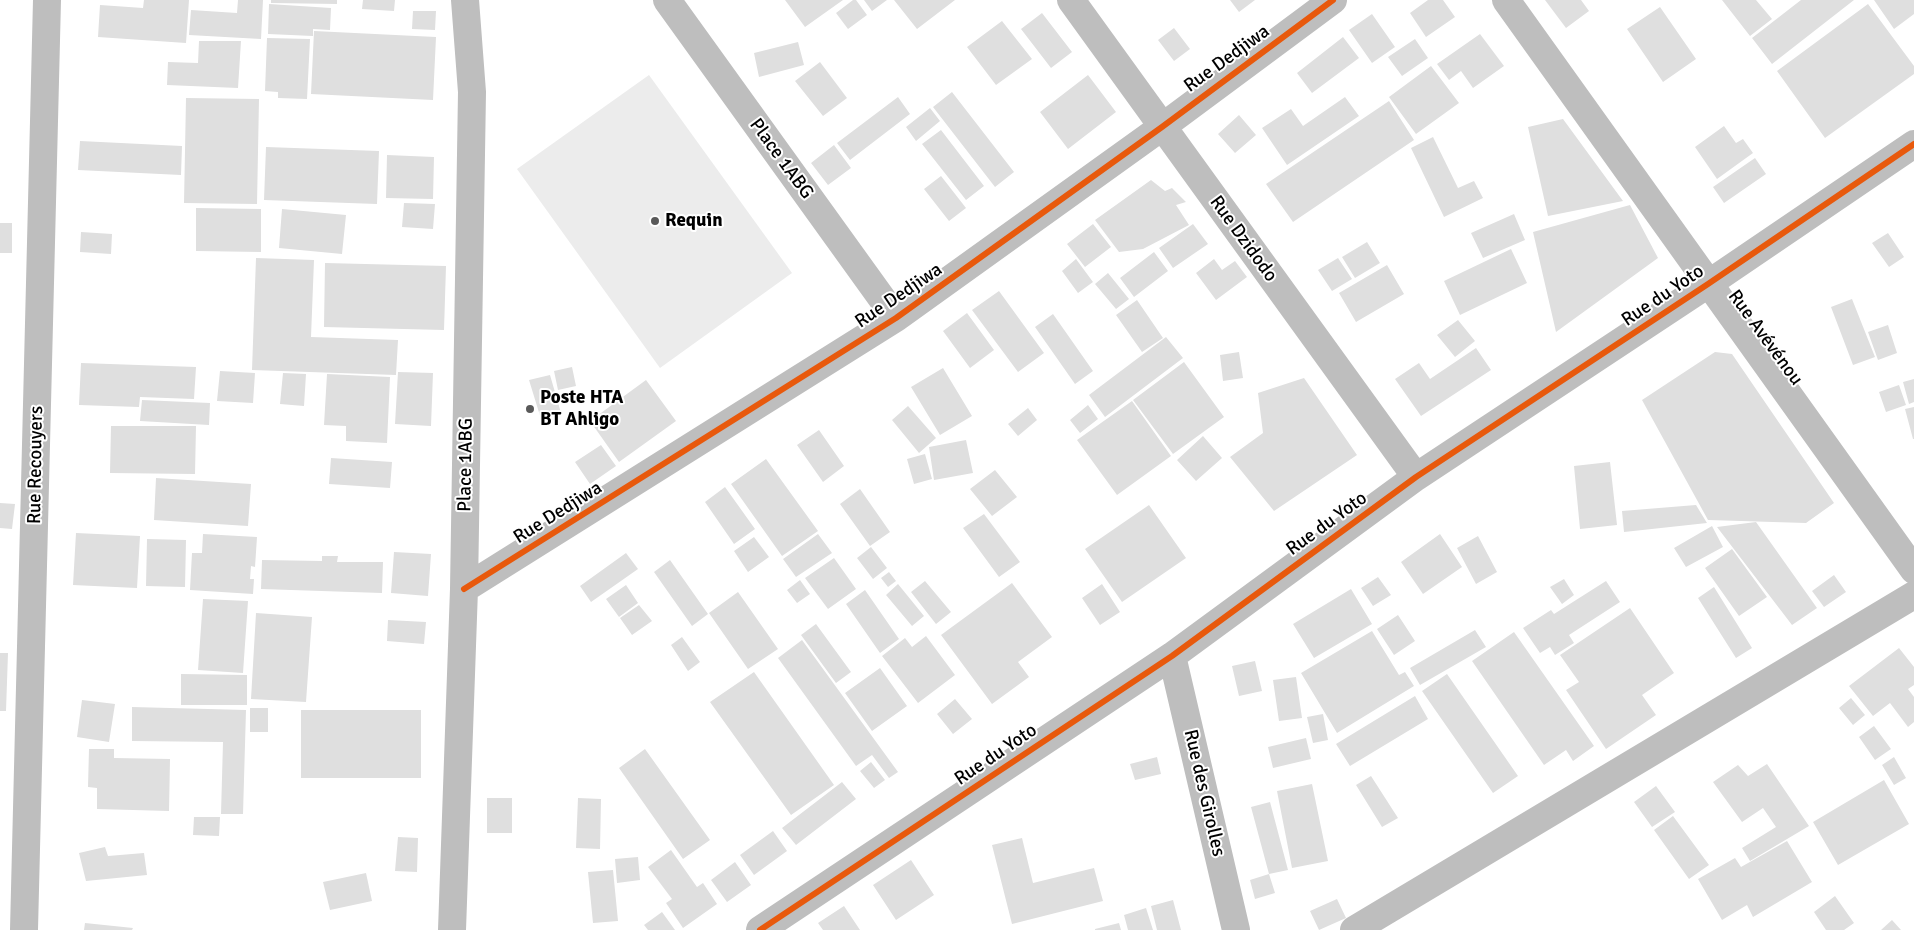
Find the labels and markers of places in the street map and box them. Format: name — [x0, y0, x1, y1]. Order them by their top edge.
place label: Requin — [665, 210, 723, 232]
marker: Requin — [649, 215, 661, 227]
place label: Poste HTA BT Ahligo — [540, 387, 623, 431]
marker: Poste HTA BT Ahligo — [524, 403, 536, 415]

